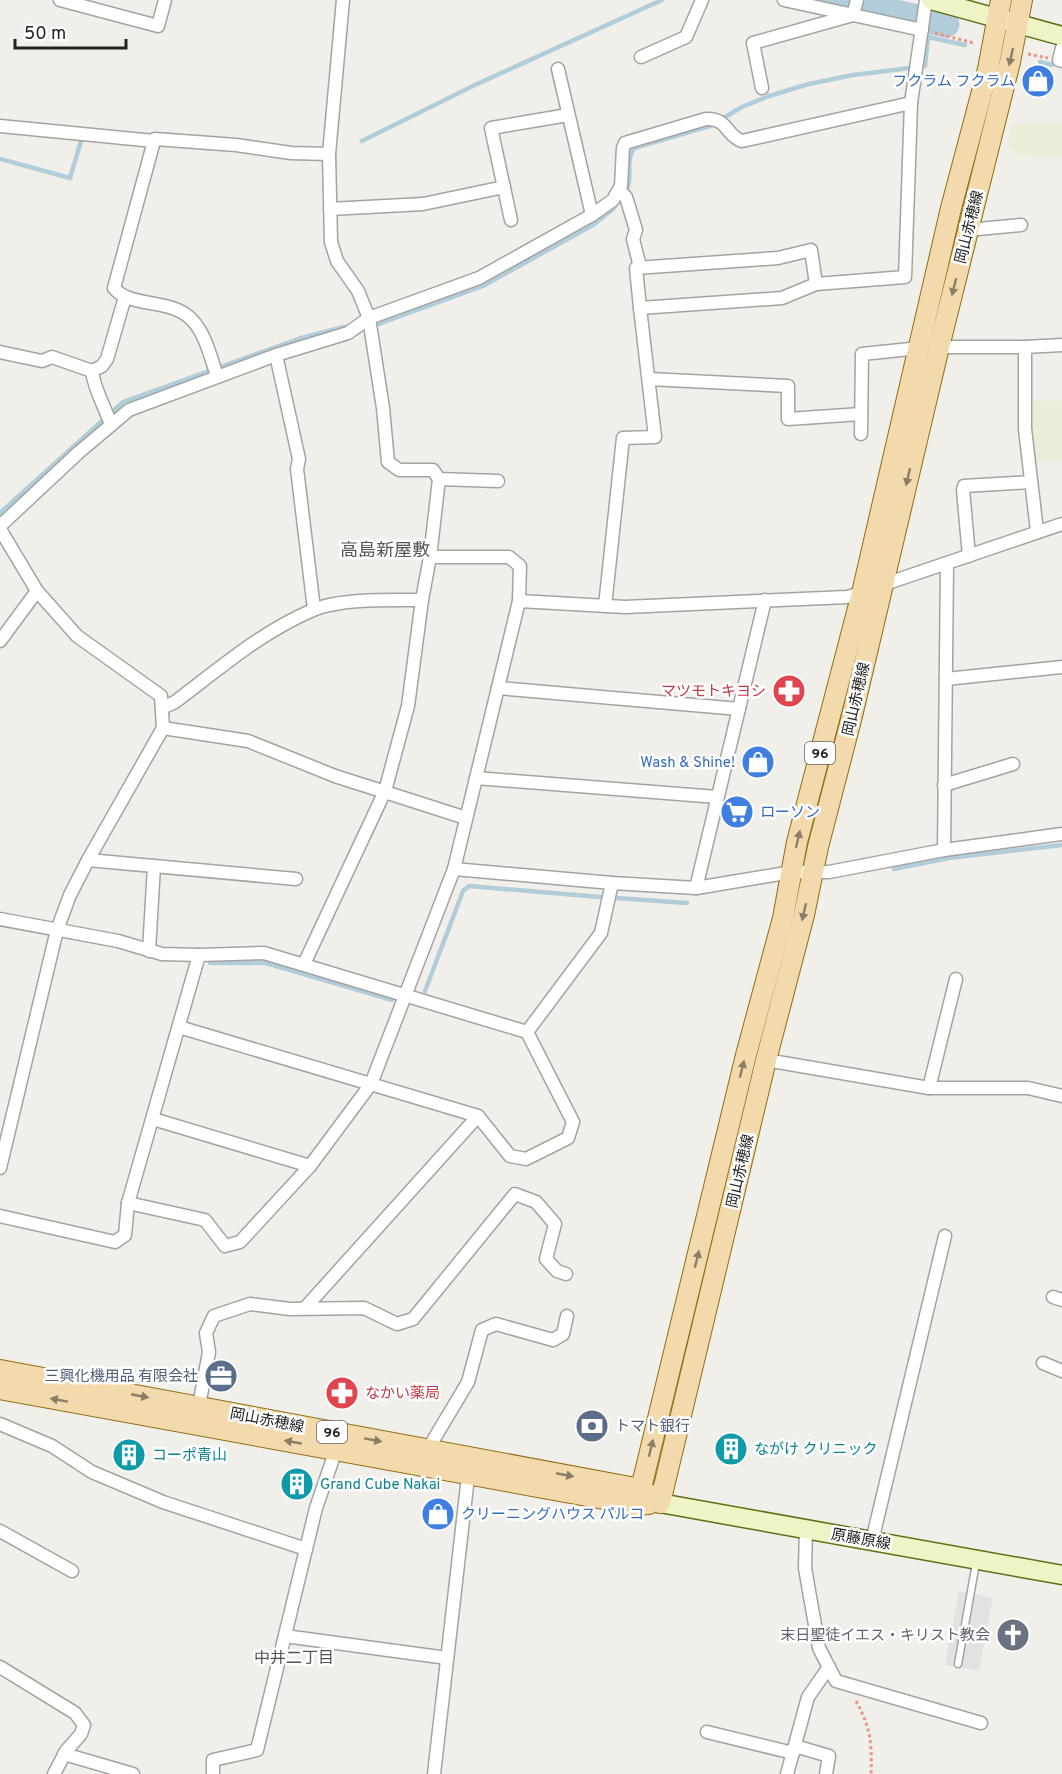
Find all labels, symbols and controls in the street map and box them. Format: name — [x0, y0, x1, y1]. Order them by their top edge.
scale bar — [15, 12, 126, 50]
text: 50 m — [24, 23, 66, 46]
one-way arrow — [1005, 48, 1015, 67]
shop icon: フクラム フクラム — [1020, 63, 1056, 99]
place label: フクラム フクラム — [892, 73, 1015, 92]
street label: 岡山赤穂線 — [952, 189, 989, 266]
one-way arrow — [948, 278, 958, 297]
one-way arrow — [902, 468, 912, 486]
district label: 高島新屋敷 — [340, 540, 430, 563]
street label: 岡山赤穂線 — [840, 661, 875, 738]
pharmacy icon: マツモトキヨシ — [771, 673, 807, 709]
place label: マツモトキヨシ — [661, 683, 766, 702]
road number: 96 — [805, 742, 835, 764]
shop icon: Wash & Shine! — [740, 744, 776, 780]
place label: Wash & Shine! — [640, 754, 735, 773]
supermarket icon: ローソン — [719, 794, 755, 830]
place label: ローソン — [760, 804, 820, 823]
one-way arrow — [794, 830, 804, 848]
one-way arrow — [799, 902, 809, 921]
one-way arrow — [738, 1060, 748, 1078]
street label: 岡山赤穂線 — [724, 1133, 759, 1210]
one-way arrow — [692, 1250, 702, 1268]
office icon: 三興化機用品 有限会社 — [203, 1358, 239, 1394]
place label: 三興化機用品 有限会社 — [44, 1367, 198, 1387]
pharmacy icon: なかい薬局 — [324, 1375, 360, 1411]
place label: なかい薬局 — [365, 1385, 440, 1404]
one-way arrow — [131, 1392, 150, 1401]
one-way arrow — [50, 1395, 69, 1404]
street label: 岡山赤穂線 — [228, 1405, 305, 1438]
bank icon: トマト銀行 — [574, 1408, 610, 1444]
place label: トマト銀行 — [615, 1418, 690, 1437]
road number: 96 — [317, 1421, 347, 1443]
building icon: ながけ クリニック — [713, 1431, 749, 1467]
one-way arrow — [364, 1436, 383, 1445]
building icon: コーポ青山 — [111, 1437, 147, 1473]
one-way arrow — [283, 1437, 302, 1446]
one-way arrow — [647, 1439, 657, 1458]
place label: ながけ クリニック — [754, 1441, 878, 1460]
place label: コーポ青山 — [152, 1447, 227, 1466]
building icon: Grand Cube Nakai — [279, 1466, 315, 1502]
one-way arrow — [556, 1471, 575, 1480]
place label: Grand Cube Nakai — [320, 1476, 440, 1495]
shop icon: クリーニングハウス パルコ — [420, 1496, 456, 1532]
place label: クリーニングハウス パルコ — [461, 1506, 644, 1525]
street label: 原藤原線 — [830, 1526, 892, 1555]
church icon: 末日聖徒イエス・キリスト教会 — [995, 1617, 1031, 1653]
place label: 末日聖徒イエス・キリスト教会 — [780, 1627, 990, 1646]
district label: 中井二丁目 — [254, 1649, 334, 1669]

